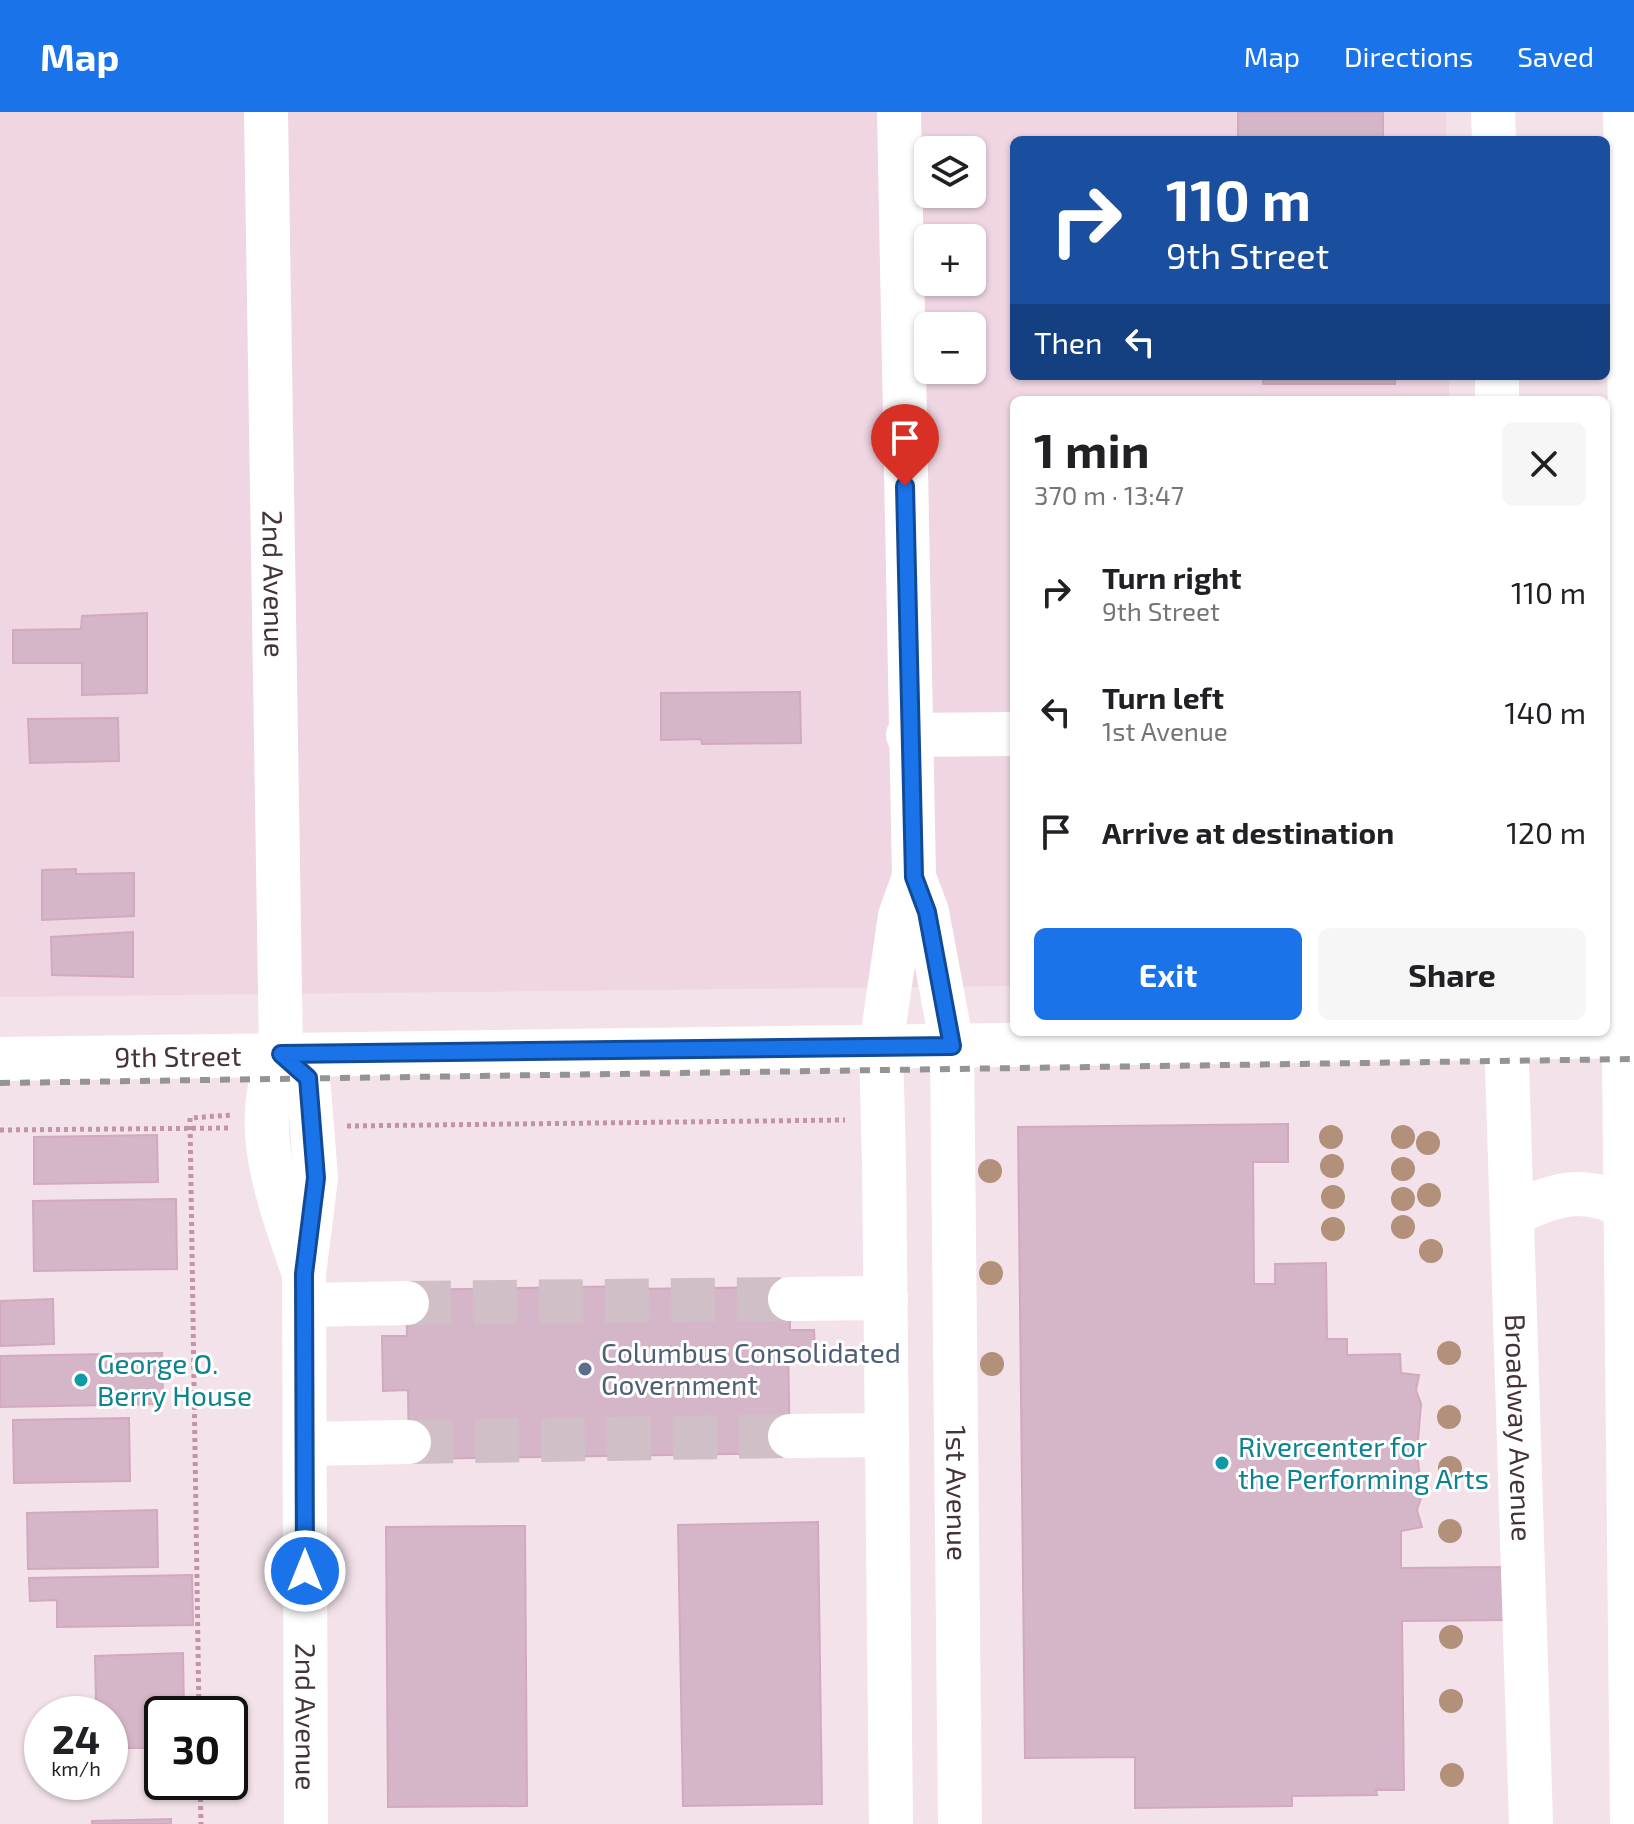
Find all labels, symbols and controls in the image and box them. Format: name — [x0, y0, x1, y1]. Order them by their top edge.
text: Map — [40, 33, 119, 79]
text: Map — [1244, 39, 1300, 73]
text: Directions — [1344, 39, 1473, 73]
text: Saved — [1517, 39, 1594, 73]
map controls — [914, 136, 986, 384]
button: layers — [914, 136, 986, 208]
text: 110 m — [1166, 165, 1311, 232]
icon: right — [1034, 168, 1138, 272]
button: + — [914, 224, 986, 296]
text: 9th Street — [1166, 233, 1329, 276]
button: − — [914, 312, 986, 384]
icon: left — [1118, 320, 1162, 364]
text: Then — [1034, 324, 1102, 360]
pin — [871, 404, 939, 486]
icon: arrive — [883, 416, 927, 460]
text: 1 min — [1034, 420, 1150, 478]
button: close — [1502, 422, 1586, 506]
text: 370 m · 13:47 — [1034, 479, 1184, 510]
street label: 2nd Avenue — [256, 510, 293, 658]
text: Turn right — [1102, 559, 1242, 595]
icon: right — [1034, 570, 1078, 614]
text: 110 m — [1511, 574, 1586, 610]
text: 9th Street — [1102, 595, 1220, 626]
text: Turn left — [1102, 679, 1224, 715]
icon: left — [1034, 690, 1078, 734]
text: 140 m — [1505, 694, 1586, 730]
text: 1st Avenue — [1102, 715, 1228, 746]
icon: arrive — [1034, 810, 1078, 854]
text: Arrive at destination — [1102, 814, 1394, 850]
text: 120 m — [1506, 814, 1586, 850]
button: Exit — [1034, 928, 1302, 1020]
button: Share — [1318, 928, 1586, 1020]
street label: 9th Street — [114, 1038, 242, 1073]
street label: Broadway Avenue — [1499, 1313, 1540, 1542]
place label: Columbus Consolidated Government — [601, 1335, 901, 1401]
place label: George O. Berry House — [97, 1346, 252, 1412]
marker: Columbus Consolidated Government — [576, 1360, 594, 1378]
marker: George O. Berry House — [72, 1371, 90, 1389]
street label: 1st Avenue — [940, 1425, 975, 1561]
place label: Rivercenter for the Performing Arts — [1238, 1429, 1489, 1495]
marker: Rivercenter for the Performing Arts — [1213, 1454, 1231, 1472]
position arrow — [263, 1529, 347, 1613]
street label: 2nd Avenue — [289, 1643, 324, 1791]
speed limit sign: 30 — [144, 1696, 248, 1800]
text: 24 — [52, 1714, 100, 1762]
text: km/h — [51, 1756, 101, 1780]

